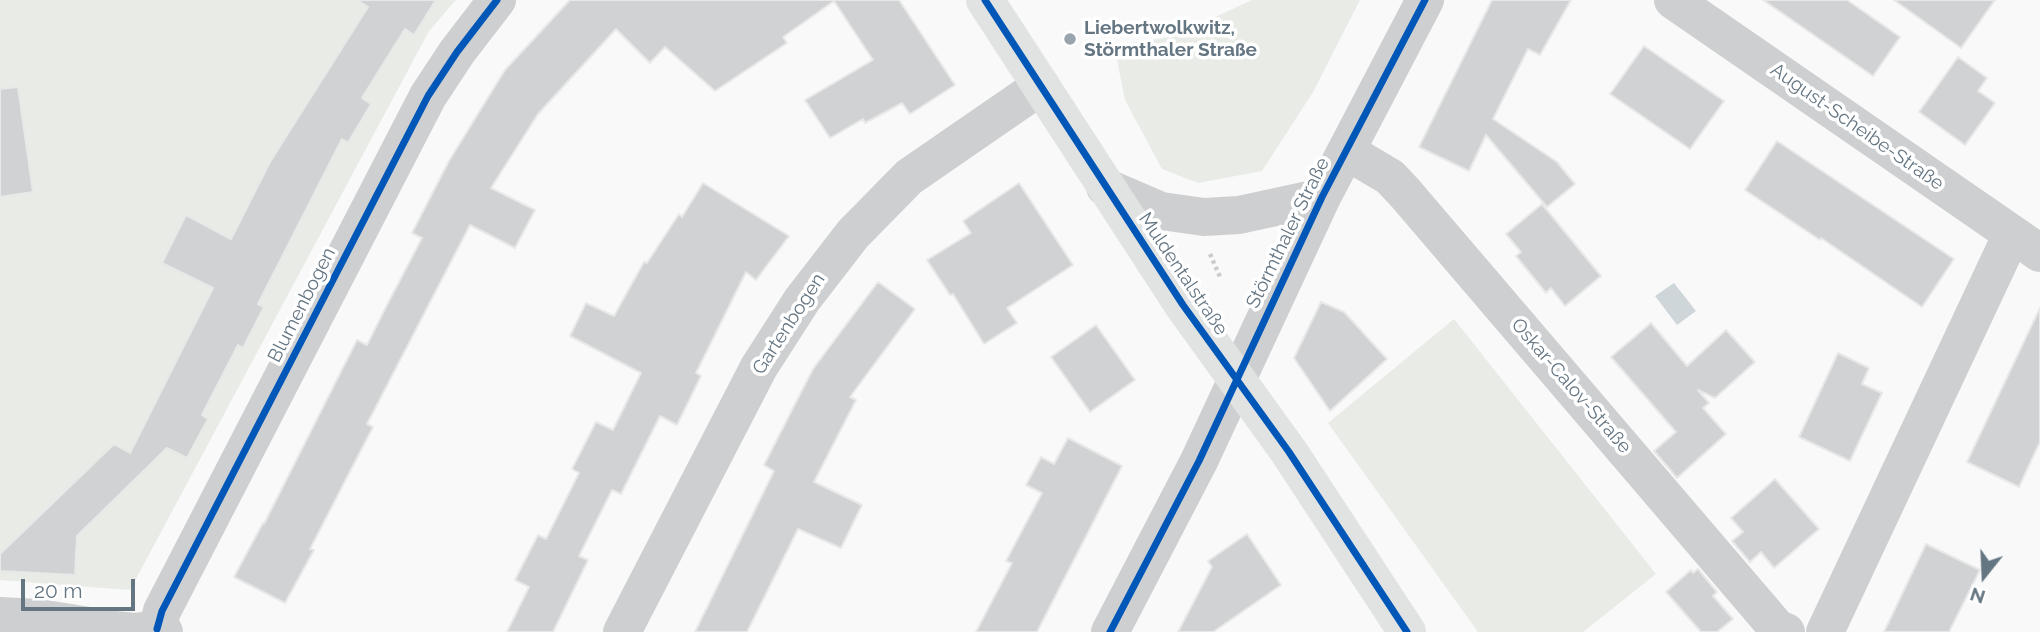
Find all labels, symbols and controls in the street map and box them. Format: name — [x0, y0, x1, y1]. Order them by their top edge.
place label: Liebertwolkwitz, Störmthaler Straße — [1084, 17, 1257, 61]
marker: Liebertwolkwitz, Störmthaler Straße — [1062, 31, 1078, 47]
street label: August-Scheibe-Straße — [1766, 59, 1948, 195]
street label: Störmthaler Straße — [1242, 154, 1334, 312]
street label: Muldentalstraße — [1134, 208, 1232, 340]
street label: Blumenbogen — [263, 244, 341, 366]
street label: Gartenbogen — [748, 269, 830, 379]
street label: Oskar-Calov-Straße — [1506, 314, 1636, 458]
north arrow — [1949, 541, 2019, 611]
scale bar — [24, 566, 138, 610]
text: 20 m — [34, 578, 82, 603]
text: N — [1967, 583, 1988, 609]

